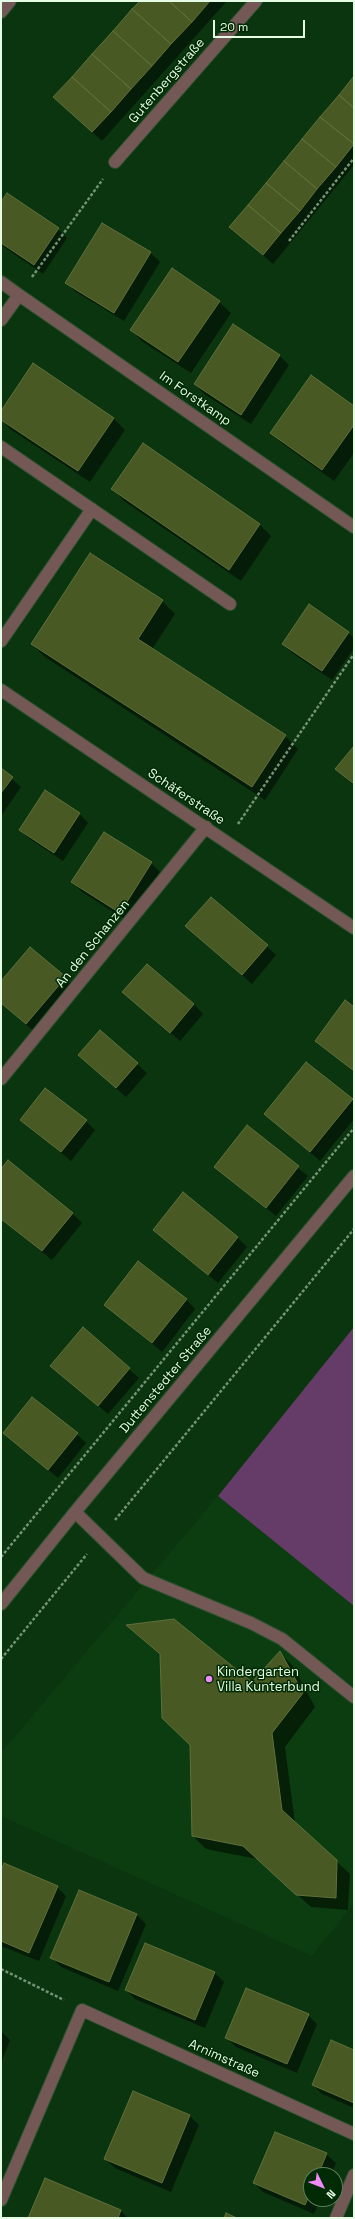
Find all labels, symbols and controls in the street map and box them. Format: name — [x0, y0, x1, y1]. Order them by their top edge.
scale bar — [215, 12, 307, 38]
text: 20 m — [220, 19, 248, 35]
street label: Gutenbergstraße — [126, 35, 208, 127]
street label: Im Forstkamp — [156, 369, 234, 429]
street label: Schäferstraße — [145, 766, 227, 828]
street label: An den Schanzen — [53, 897, 133, 991]
street label: Duttenstedter Straße — [117, 1323, 215, 1437]
place label: Kindergarten Villa Kunterbund — [217, 1664, 320, 1695]
marker: Kindergarten Villa Kunterbund — [204, 1674, 214, 1684]
street label: Arnimstraße — [186, 2036, 262, 2082]
north arrow — [303, 2167, 343, 2207]
text: N — [323, 2187, 339, 2202]

